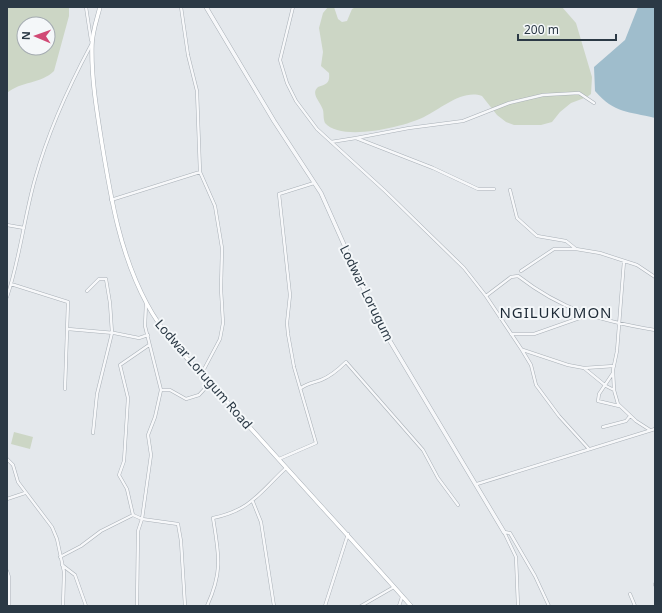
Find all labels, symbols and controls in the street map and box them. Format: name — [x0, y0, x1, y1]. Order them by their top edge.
north arrow — [16, 16, 56, 56]
scale bar — [518, 16, 616, 42]
text: 200 m — [524, 21, 559, 38]
text: N — [18, 31, 33, 40]
street label: Lodwar Lorugum — [336, 242, 398, 344]
district label: NGILUKUMON — [499, 302, 613, 322]
street label: Lodwar Lorugum Road — [151, 315, 257, 433]

